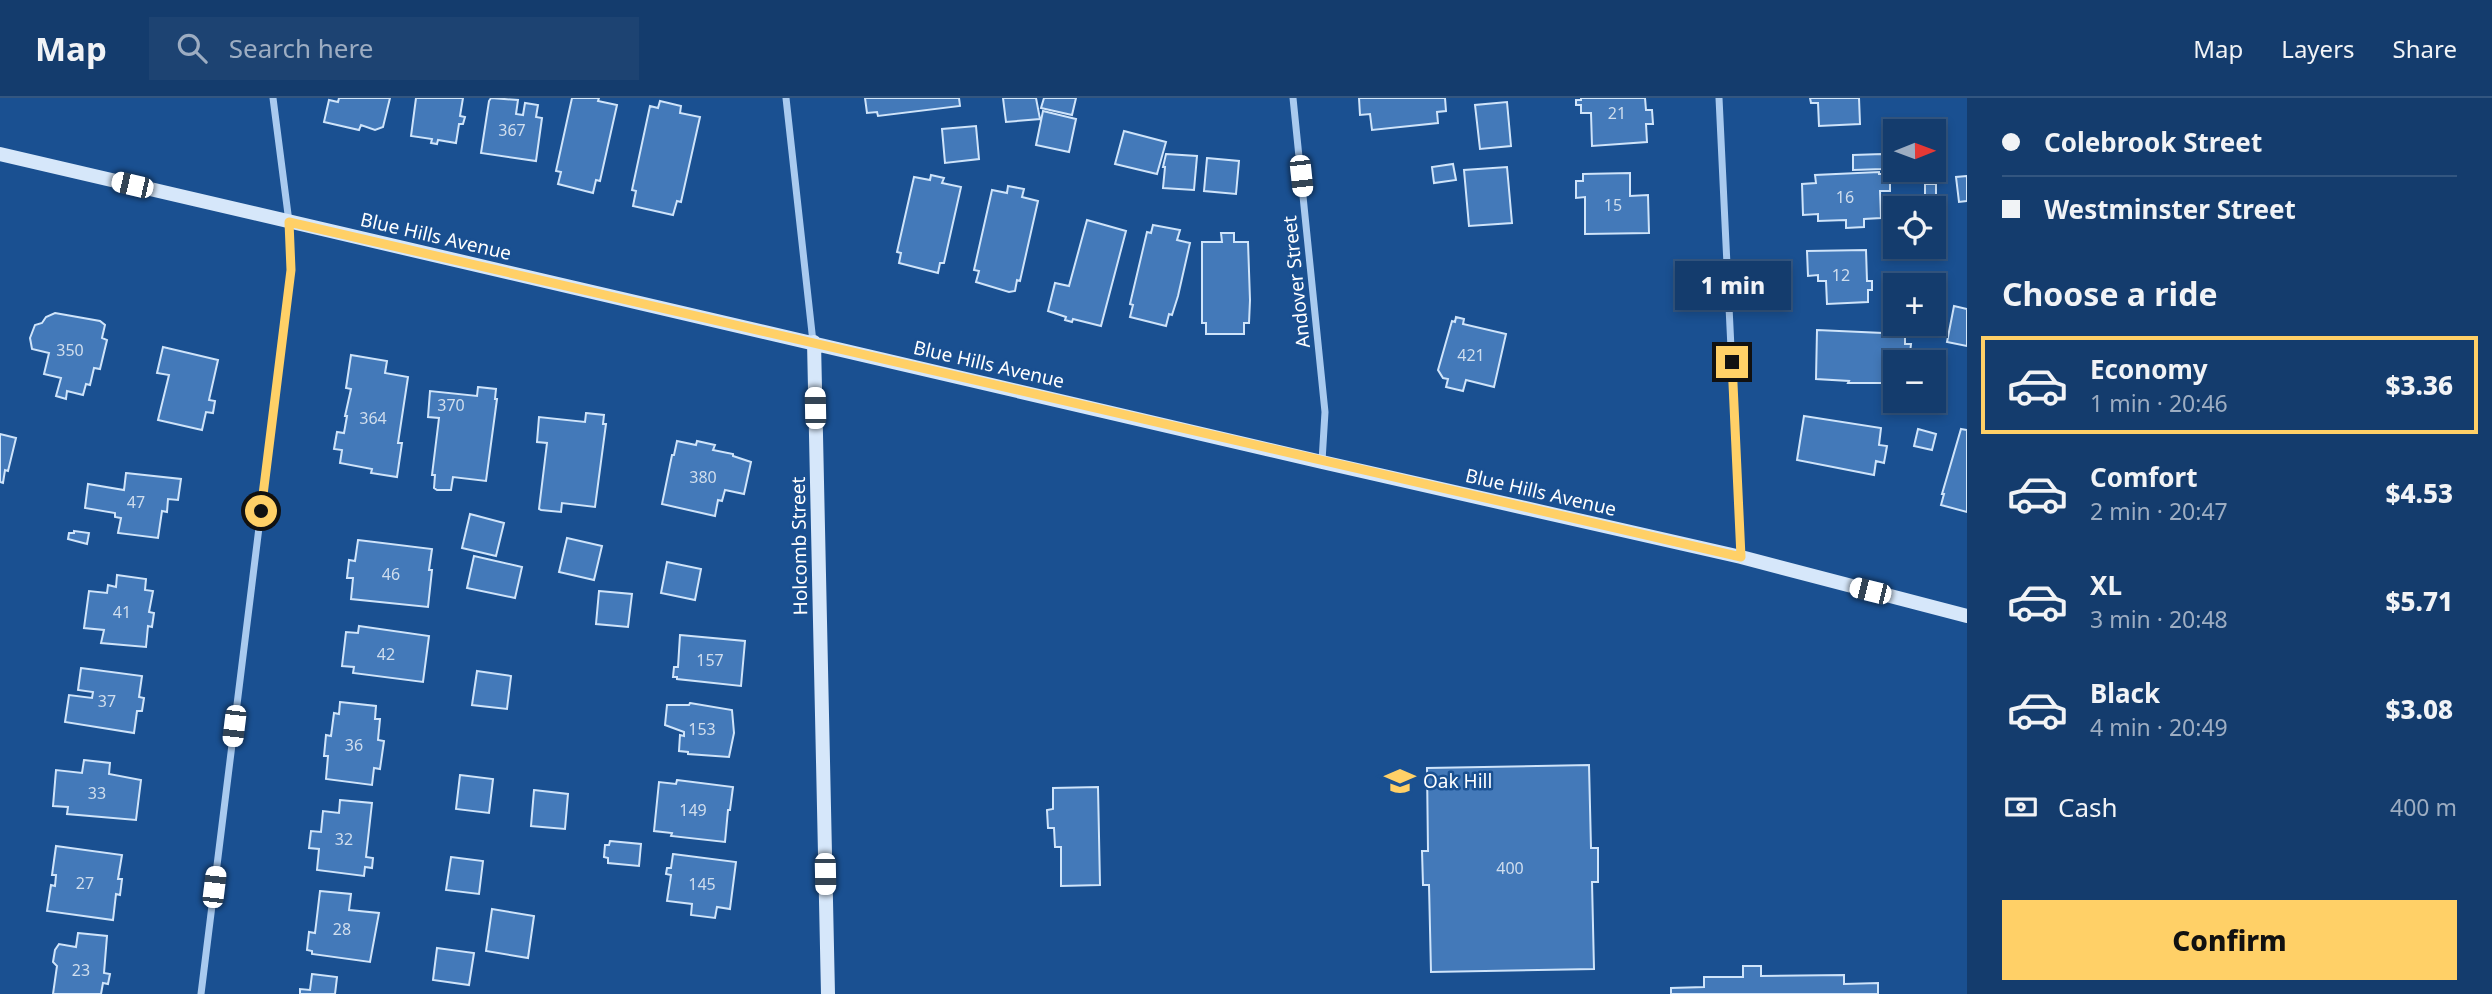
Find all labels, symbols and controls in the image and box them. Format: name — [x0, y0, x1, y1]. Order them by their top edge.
search box — [149, 17, 639, 80]
text: Map — [35, 26, 107, 71]
icon: search — [173, 29, 211, 67]
text: Search here — [229, 30, 373, 66]
text: Map — [2193, 32, 2243, 65]
text: Layers — [2281, 32, 2355, 65]
text: Share — [2393, 32, 2457, 65]
house number: 21 — [1608, 102, 1626, 124]
house number: 367 — [498, 119, 526, 141]
north arrow — [1883, 119, 1946, 182]
map controls — [1883, 119, 1946, 413]
text: Colebrook Street — [2044, 124, 2262, 160]
car — [1289, 154, 1314, 198]
car — [110, 170, 155, 200]
house number: 16 — [1836, 186, 1854, 208]
text: Westminster Street — [2044, 191, 2296, 227]
house number: 15 — [1604, 194, 1622, 216]
button: locate — [1883, 196, 1946, 259]
street label: Blue Hills Avenue — [358, 206, 514, 266]
street label: Andover Street — [1276, 214, 1316, 349]
callout: 1 min — [1674, 260, 1790, 310]
house number: 12 — [1832, 264, 1850, 286]
text: 1 min — [1701, 269, 1765, 301]
text: Choose a ride — [2002, 272, 2218, 315]
button: + — [1883, 273, 1946, 336]
street label: Blue Hills Avenue — [911, 334, 1067, 394]
house number: 350 — [56, 339, 84, 361]
house number: 421 — [1457, 344, 1485, 366]
route end — [1716, 346, 1748, 378]
button: − — [1883, 350, 1946, 413]
text: Economy — [2090, 351, 2208, 387]
icon: car — [2006, 354, 2069, 417]
text: $3.36 — [2386, 367, 2453, 403]
car — [805, 387, 826, 429]
text: 1 min · 20:46 — [2090, 387, 2228, 419]
house number: 370 — [437, 394, 465, 416]
house number: 364 — [359, 407, 387, 429]
text: Comfort — [2090, 459, 2198, 495]
street label: Blue Hills Avenue — [1463, 462, 1619, 522]
icon: car — [2006, 462, 2069, 525]
house number: 380 — [689, 466, 717, 488]
text: $4.53 — [2386, 475, 2453, 511]
street label: Holcomb Street — [785, 476, 813, 615]
house number: 47 — [127, 491, 145, 513]
route start — [245, 495, 277, 527]
text: 2 min · 20:47 — [2090, 495, 2228, 527]
house number: 46 — [382, 563, 400, 585]
text: XL — [2090, 567, 2122, 603]
icon: car — [2006, 570, 2069, 633]
car — [1848, 576, 1893, 606]
text: $5.71 — [2386, 583, 2453, 619]
house number: 41 — [113, 601, 131, 623]
text: 3 min · 20:48 — [2090, 603, 2228, 635]
house number: 42 — [377, 643, 395, 665]
house number: 157 — [696, 649, 724, 671]
text: Black — [2090, 675, 2160, 711]
icon: car — [2006, 678, 2069, 741]
house number: 37 — [98, 690, 116, 712]
text: $3.08 — [2386, 691, 2453, 727]
car — [222, 704, 247, 748]
text: 4 min · 20:49 — [2090, 711, 2228, 743]
house number: 153 — [688, 718, 716, 740]
house number: 36 — [345, 734, 363, 756]
school or university icon: Oak Hill — [1383, 764, 1417, 798]
place label: Oak Hill — [1423, 768, 1492, 794]
house number: 33 — [88, 782, 106, 804]
icon: cash — [2002, 788, 2040, 826]
text: Cash — [2058, 789, 2118, 825]
text: 400 m — [2390, 791, 2457, 823]
house number: 149 — [679, 799, 707, 821]
house number: 32 — [335, 828, 353, 850]
car — [815, 853, 836, 895]
house number: 400 — [1496, 857, 1524, 879]
car — [202, 865, 227, 909]
house number: 27 — [76, 872, 94, 894]
house number: 145 — [688, 873, 716, 895]
button: Confirm — [2002, 900, 2457, 980]
house number: 28 — [333, 918, 351, 940]
house number: 23 — [72, 959, 90, 981]

